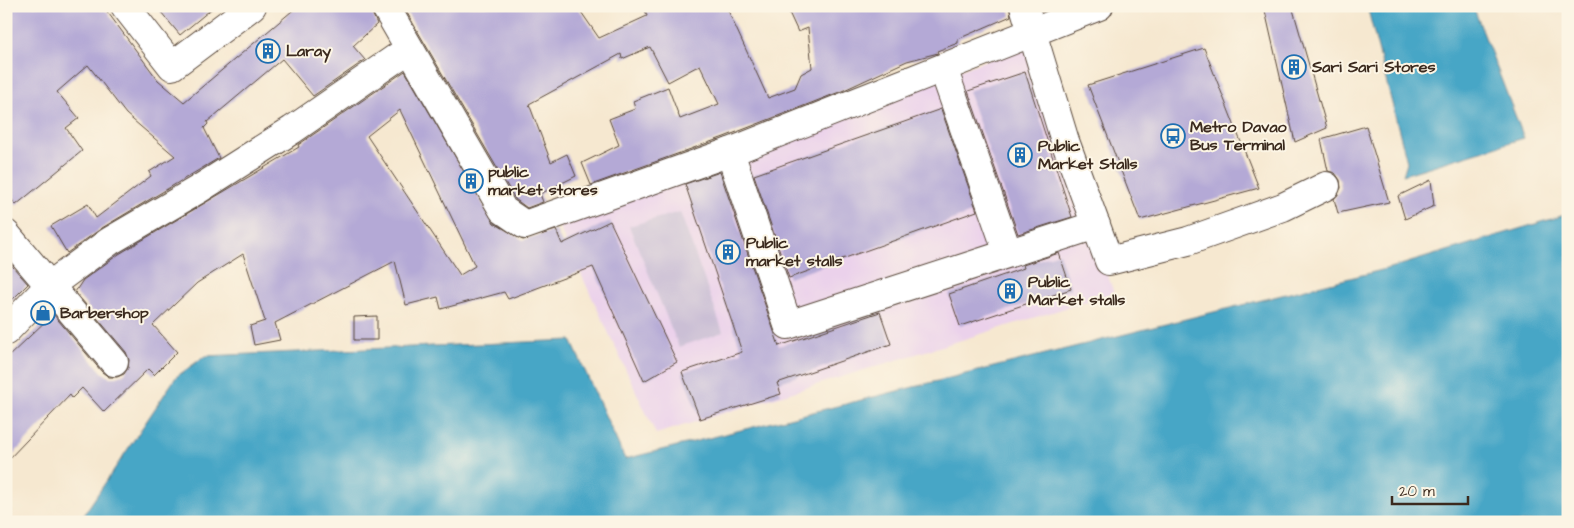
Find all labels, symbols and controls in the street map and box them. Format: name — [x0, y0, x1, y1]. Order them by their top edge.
building icon: Laray — [255, 38, 281, 64]
place label: Laray — [286, 40, 331, 63]
building icon: Sari Sari Stores — [1281, 54, 1307, 80]
place label: Sari Sari Stores — [1311, 56, 1435, 78]
place label: Metro Davao Bus Terminal — [1190, 116, 1288, 156]
bus stop icon: Metro Davao Bus Terminal — [1160, 123, 1186, 149]
place label: Public Market Stalls — [1038, 135, 1138, 175]
building icon: Public Market Stalls — [1007, 142, 1033, 168]
place label: public market stores — [488, 161, 598, 201]
building icon: public market stores — [458, 168, 484, 194]
place label: Public market stalls — [746, 232, 842, 272]
building icon: Public market stalls — [715, 239, 741, 265]
place label: Public Market stalls — [1028, 271, 1125, 311]
building icon: Public Market stalls — [997, 278, 1023, 304]
shop icon: Barbershop — [30, 300, 56, 326]
place label: Barbershop — [60, 302, 149, 324]
scale bar — [1392, 473, 1468, 505]
text: 20 m — [1399, 481, 1435, 502]

